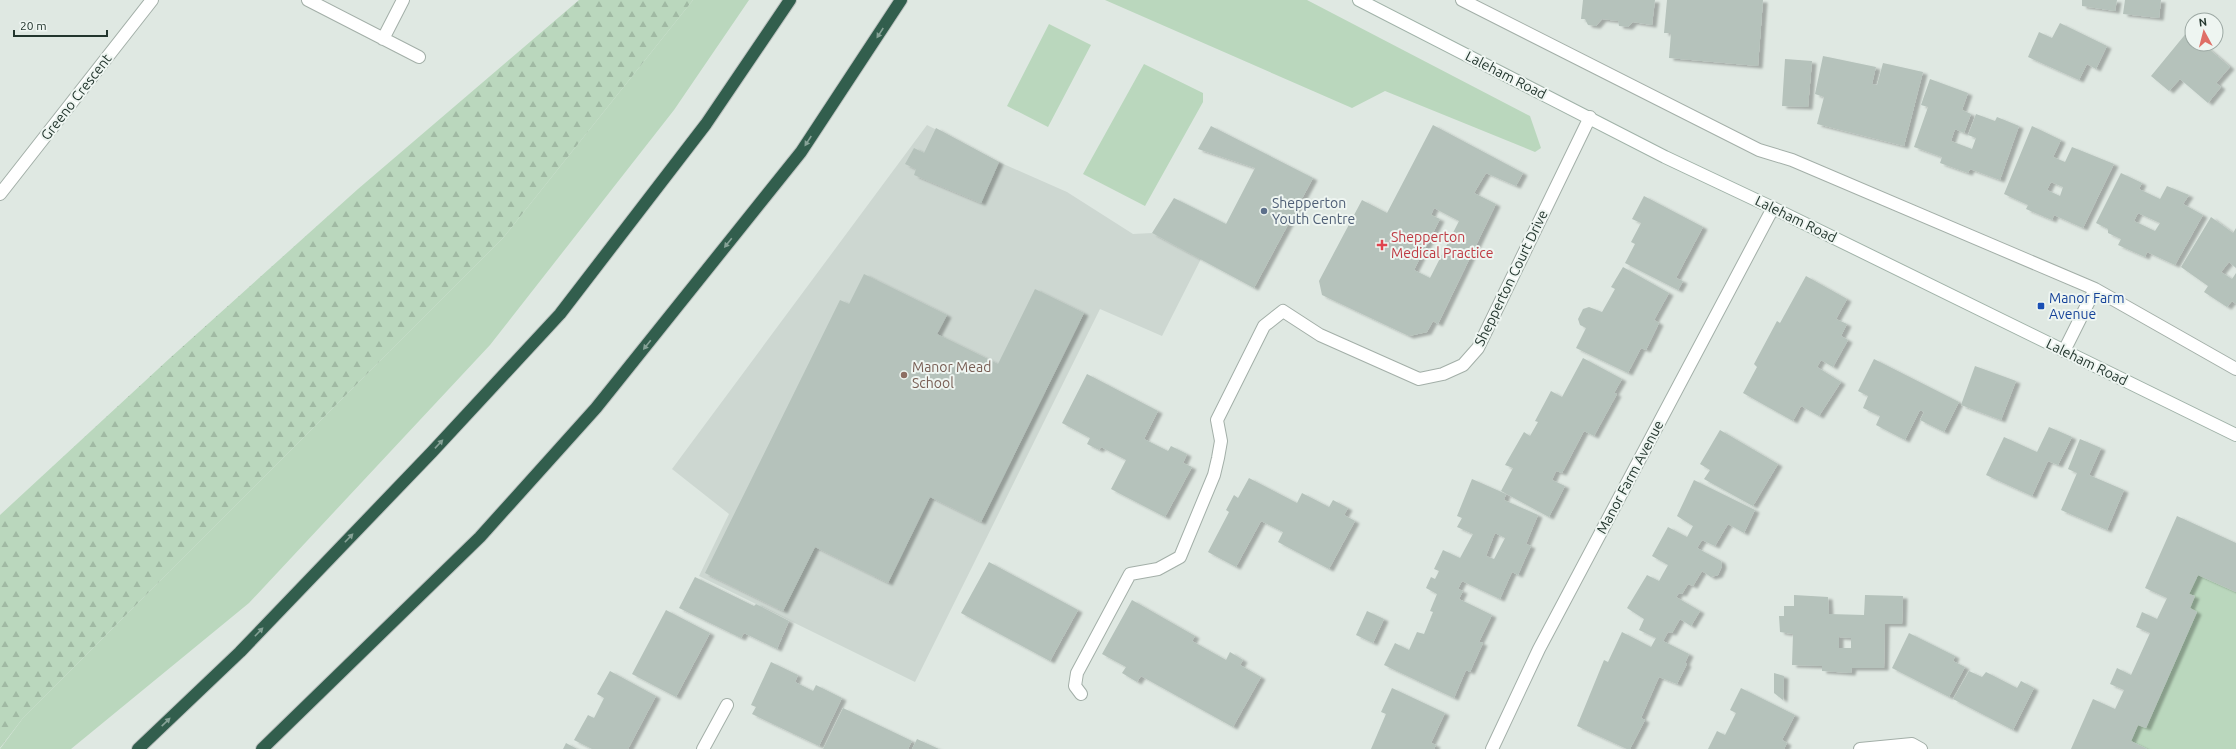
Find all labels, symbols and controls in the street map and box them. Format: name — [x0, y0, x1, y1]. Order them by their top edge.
scale bar — [14, 12, 107, 38]
north arrow — [2184, 12, 2224, 52]
text: N — [2198, 16, 2208, 29]
text: 20 m — [20, 19, 47, 32]
one-way arrow — [876, 27, 884, 38]
street label: Laleham Road — [1463, 48, 1549, 102]
street label: Greeno Crescent — [37, 50, 115, 143]
one-way arrow — [804, 136, 812, 146]
street label: Laleham Road — [1753, 192, 1839, 246]
place label: Shepperton Youth Centre — [1272, 195, 1355, 227]
marker: Shepperton Youth Centre — [1259, 206, 1269, 216]
street label: Shepperton Court Drive — [1471, 207, 1551, 349]
place label: Shepperton Medical Practice — [1391, 229, 1494, 261]
one-way arrow — [723, 238, 732, 249]
marker: Shepperton Medical Practice — [1376, 239, 1388, 251]
place label: Manor Farm Avenue — [2049, 290, 2124, 322]
marker: Manor Farm Avenue — [2036, 301, 2046, 311]
street label: Laleham Road — [2044, 335, 2130, 389]
one-way arrow — [642, 339, 651, 350]
place label: Manor Mead School — [912, 359, 991, 391]
marker: Manor Mead School — [899, 370, 909, 380]
street label: Manor Farm Avenue — [1593, 418, 1667, 536]
one-way arrow — [435, 439, 444, 449]
one-way arrow — [345, 533, 354, 543]
one-way arrow — [255, 626, 264, 637]
one-way arrow — [161, 717, 171, 727]

